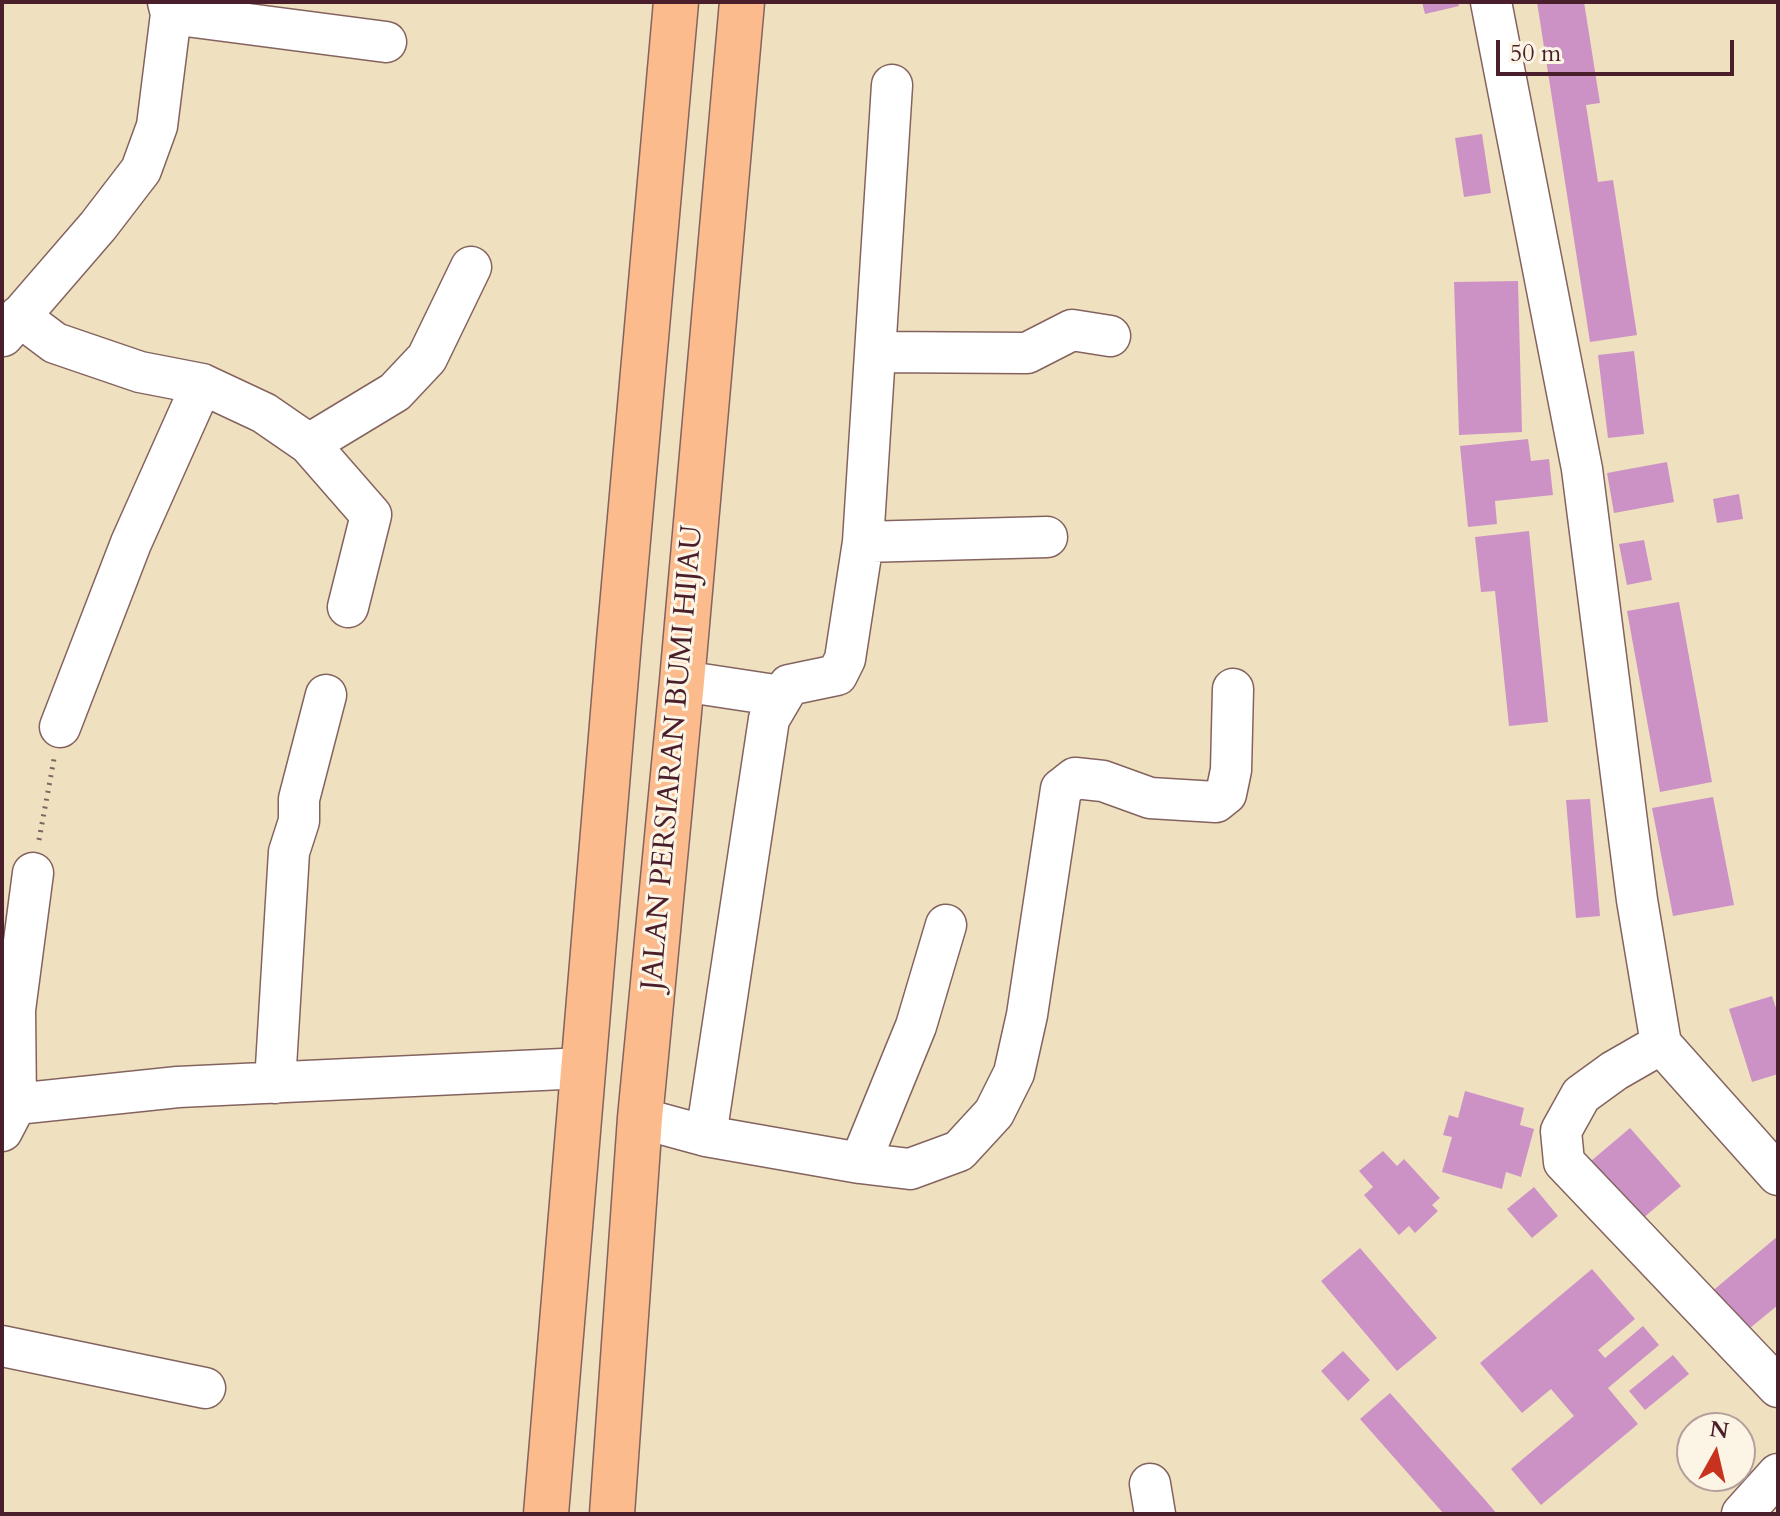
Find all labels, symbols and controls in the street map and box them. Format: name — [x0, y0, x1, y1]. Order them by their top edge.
scale bar — [1500, 24, 1738, 74]
text: 50 m — [1510, 37, 1561, 70]
street label: JALAN PERSIARAN BUMI HIJAU — [636, 524, 712, 992]
north arrow — [1676, 1412, 1756, 1492]
text: N — [1708, 1414, 1731, 1446]

